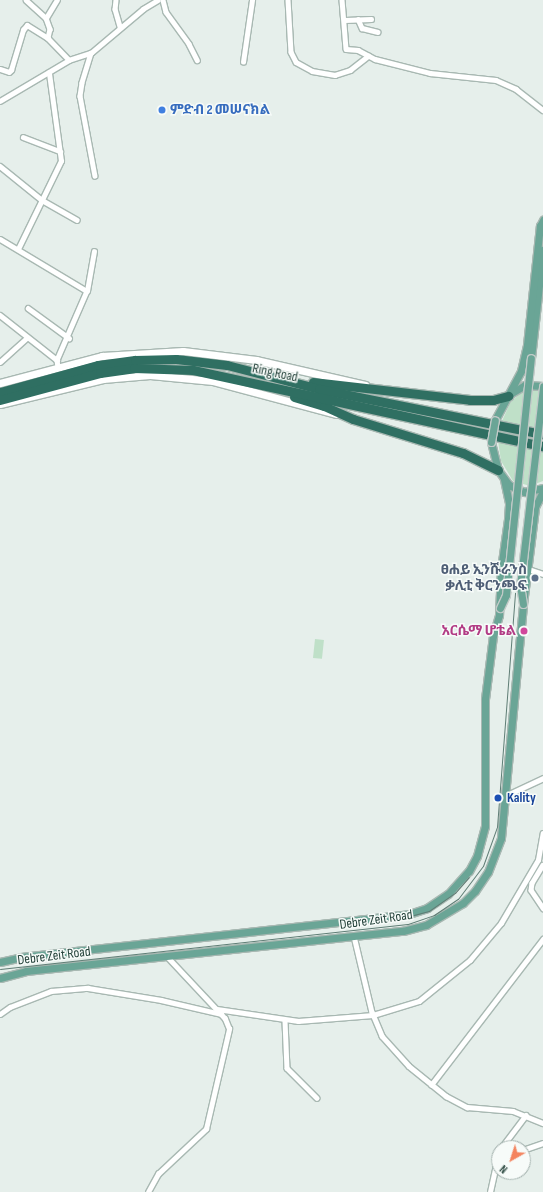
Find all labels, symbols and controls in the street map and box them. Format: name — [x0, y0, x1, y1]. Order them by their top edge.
place label: ምድብ 2 መሠናክል — [170, 102, 270, 118]
marker: ምድብ 2 መሠናክል — [157, 105, 167, 115]
street label: Ring Road — [251, 360, 299, 386]
place label: ፀሐይ ኢንሹራንስ ቃሊቲ ቅርንጫፍ — [441, 562, 527, 594]
marker: ፀሐይ ኢንሹራንስ ቃሊቲ ቅርንጫፍ — [530, 573, 540, 583]
place label: አርሴማ ሆቴል — [442, 623, 516, 639]
marker: አርሴማ ሆቴል — [519, 626, 529, 636]
place label: Kality — [507, 790, 536, 806]
marker: Kality — [492, 792, 504, 804]
street label: Debre Zeit Road — [338, 907, 414, 933]
street label: Debre Zeit Road — [16, 943, 92, 969]
north arrow — [491, 1140, 531, 1180]
text: N — [497, 1162, 510, 1176]

